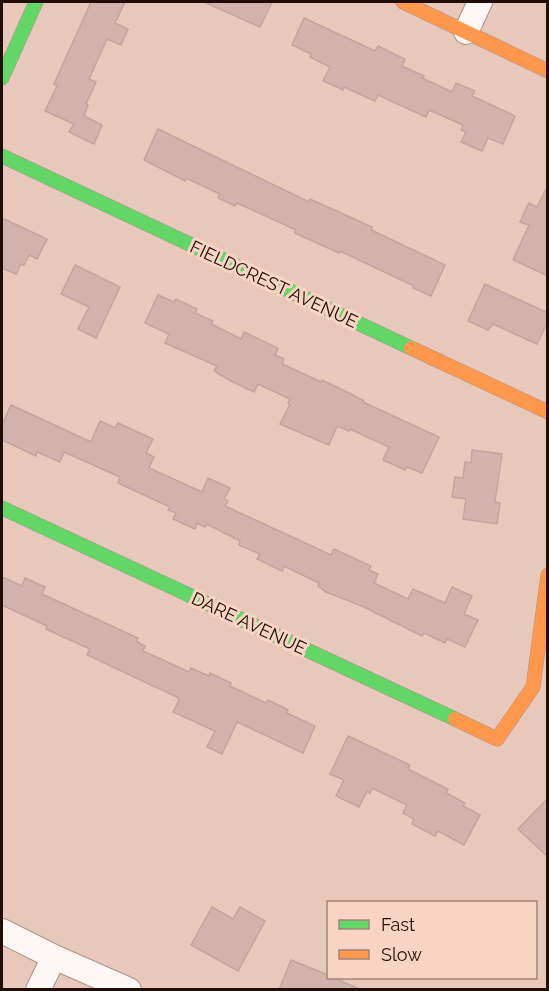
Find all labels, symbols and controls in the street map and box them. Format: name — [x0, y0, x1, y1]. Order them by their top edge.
street label: FIELDCREST AVENUE — [187, 236, 361, 332]
street label: DARE AVENUE — [188, 587, 310, 659]
legend — [327, 901, 537, 979]
text: Fast — [381, 914, 415, 935]
text: Slow — [381, 944, 422, 965]

